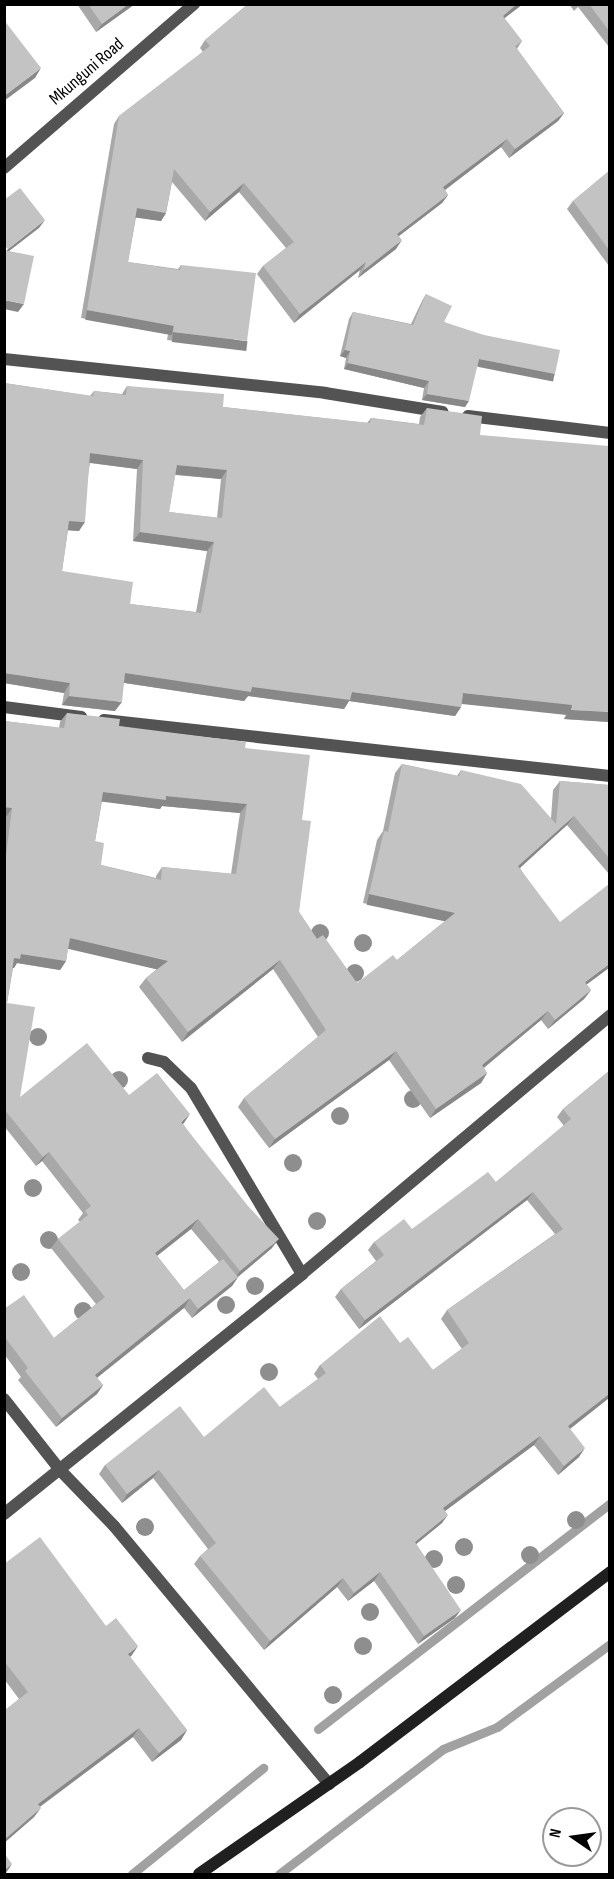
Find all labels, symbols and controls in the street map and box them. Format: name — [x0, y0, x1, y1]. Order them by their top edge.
street label: Mkunguni Road — [45, 34, 129, 110]
north arrow — [542, 1807, 602, 1867]
text: N — [546, 1827, 566, 1840]

